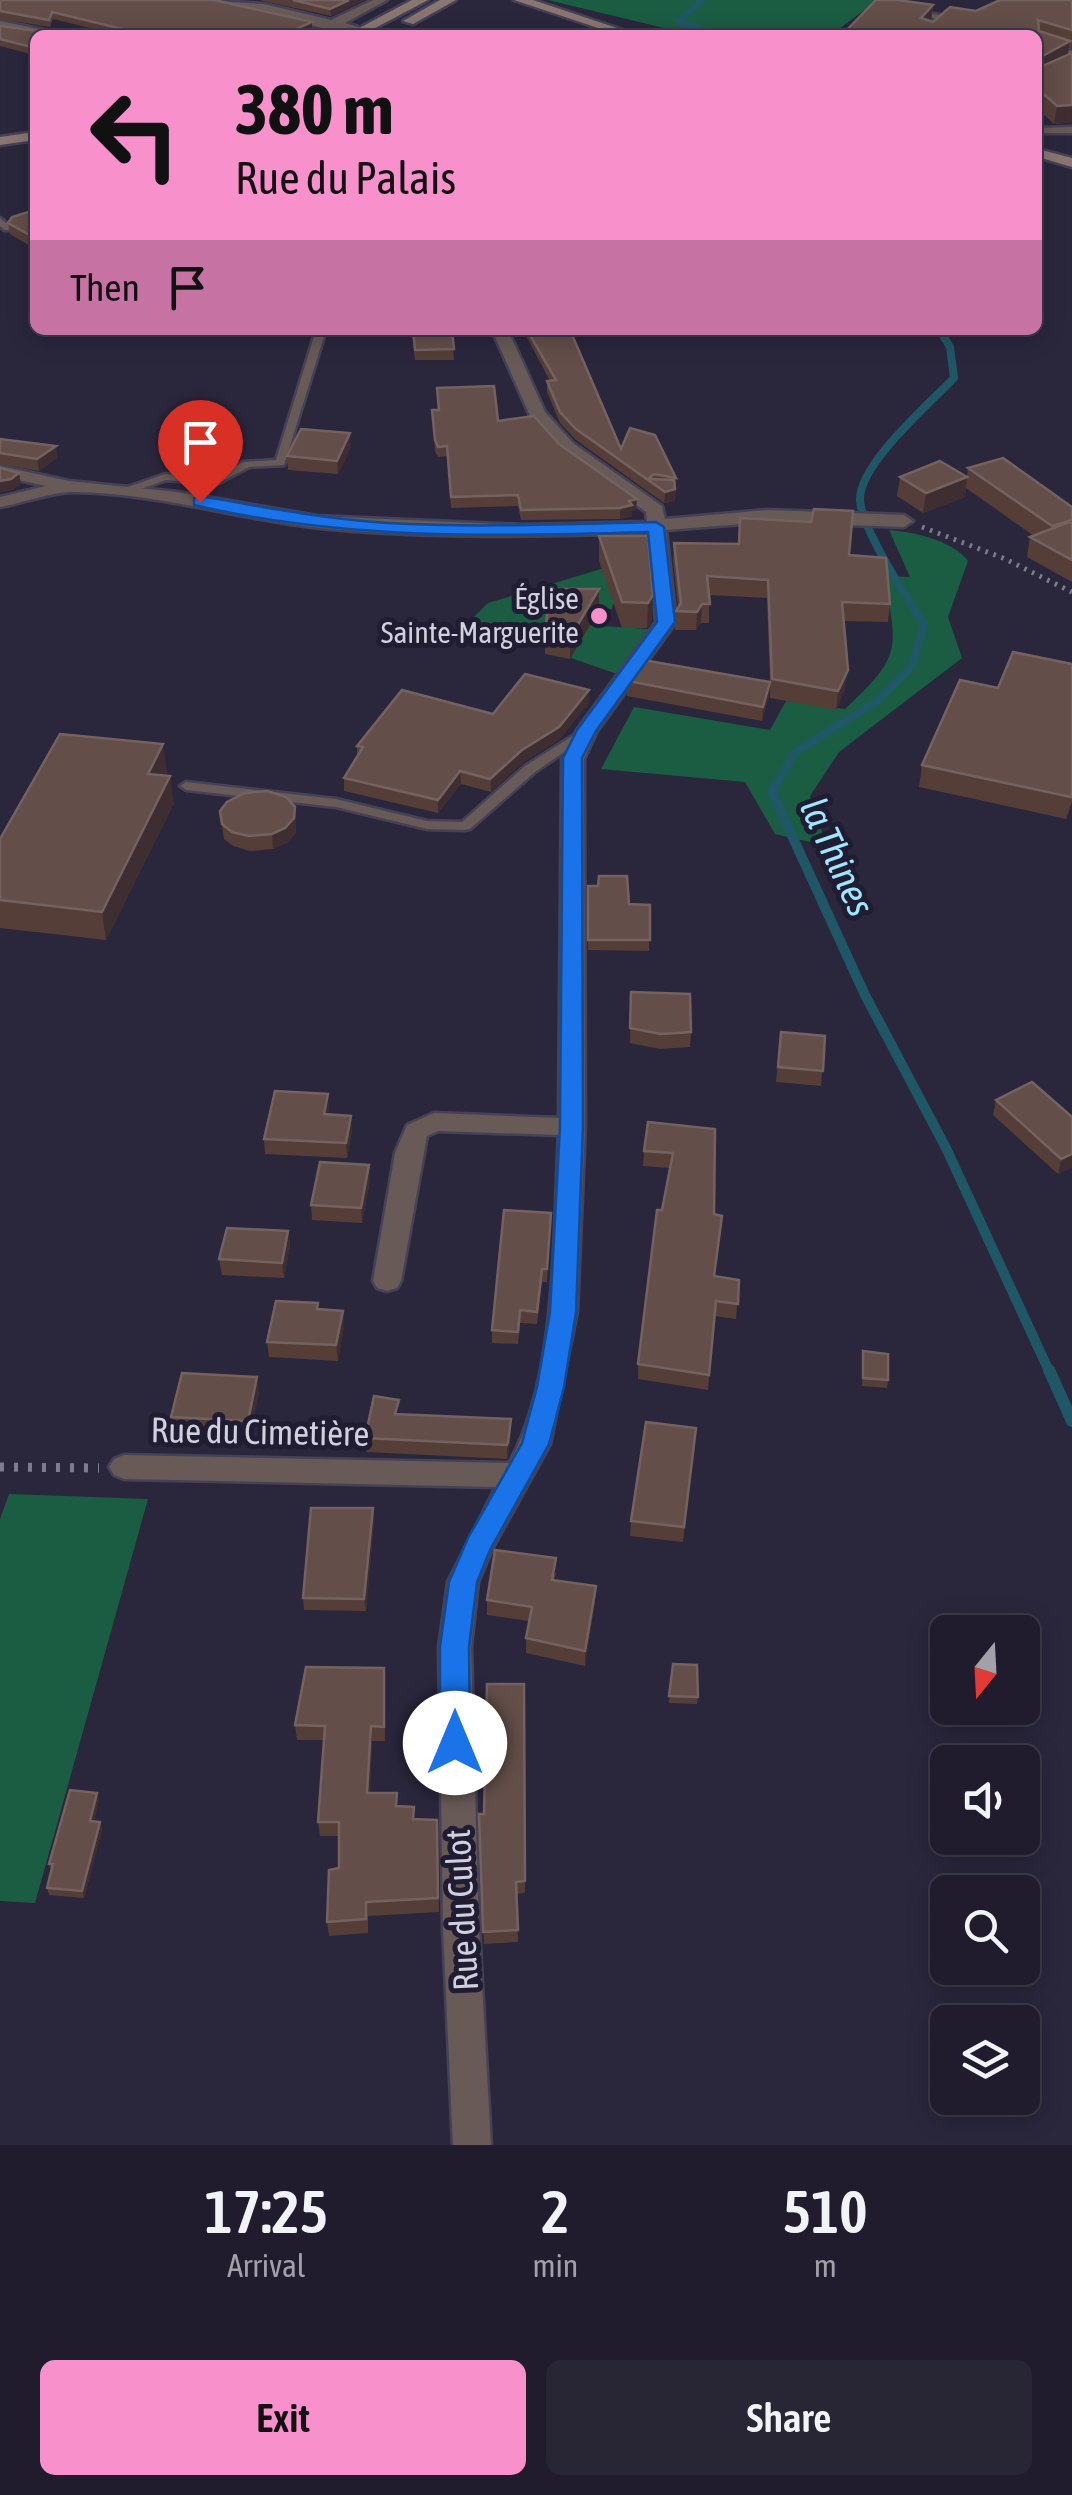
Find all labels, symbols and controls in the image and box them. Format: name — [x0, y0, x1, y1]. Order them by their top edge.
text: 380 m — [235, 69, 394, 149]
icon: left — [70, 70, 200, 200]
text: Rue du Palais — [235, 152, 456, 204]
icon: arrive — [160, 260, 215, 315]
text: Then — [70, 266, 140, 309]
pin — [158, 400, 243, 503]
icon: arrive — [173, 415, 228, 470]
place label: Église Sainte-Marguerite — [381, 581, 579, 649]
marker: Église Sainte-Marguerite — [588, 605, 610, 627]
water label: la Thines — [792, 791, 883, 922]
street label: Rue du Cimetière — [150, 1409, 370, 1453]
north arrow — [930, 1615, 1040, 1725]
map controls — [930, 1615, 1040, 2115]
position arrow — [403, 1691, 507, 1795]
button: sound — [930, 1745, 1040, 1855]
street label: Rue du Culot — [437, 1828, 485, 1992]
button: search — [930, 1875, 1040, 1985]
button: layers — [930, 2005, 1040, 2115]
text: 17:25 — [204, 2177, 328, 2246]
text: 2 — [541, 2177, 570, 2246]
text: 510 — [783, 2177, 867, 2246]
text: Arrival — [227, 2247, 305, 2284]
text: min — [532, 2247, 578, 2284]
text: m — [814, 2247, 837, 2284]
button: Exit — [40, 2360, 526, 2475]
button: Share — [546, 2360, 1032, 2475]

